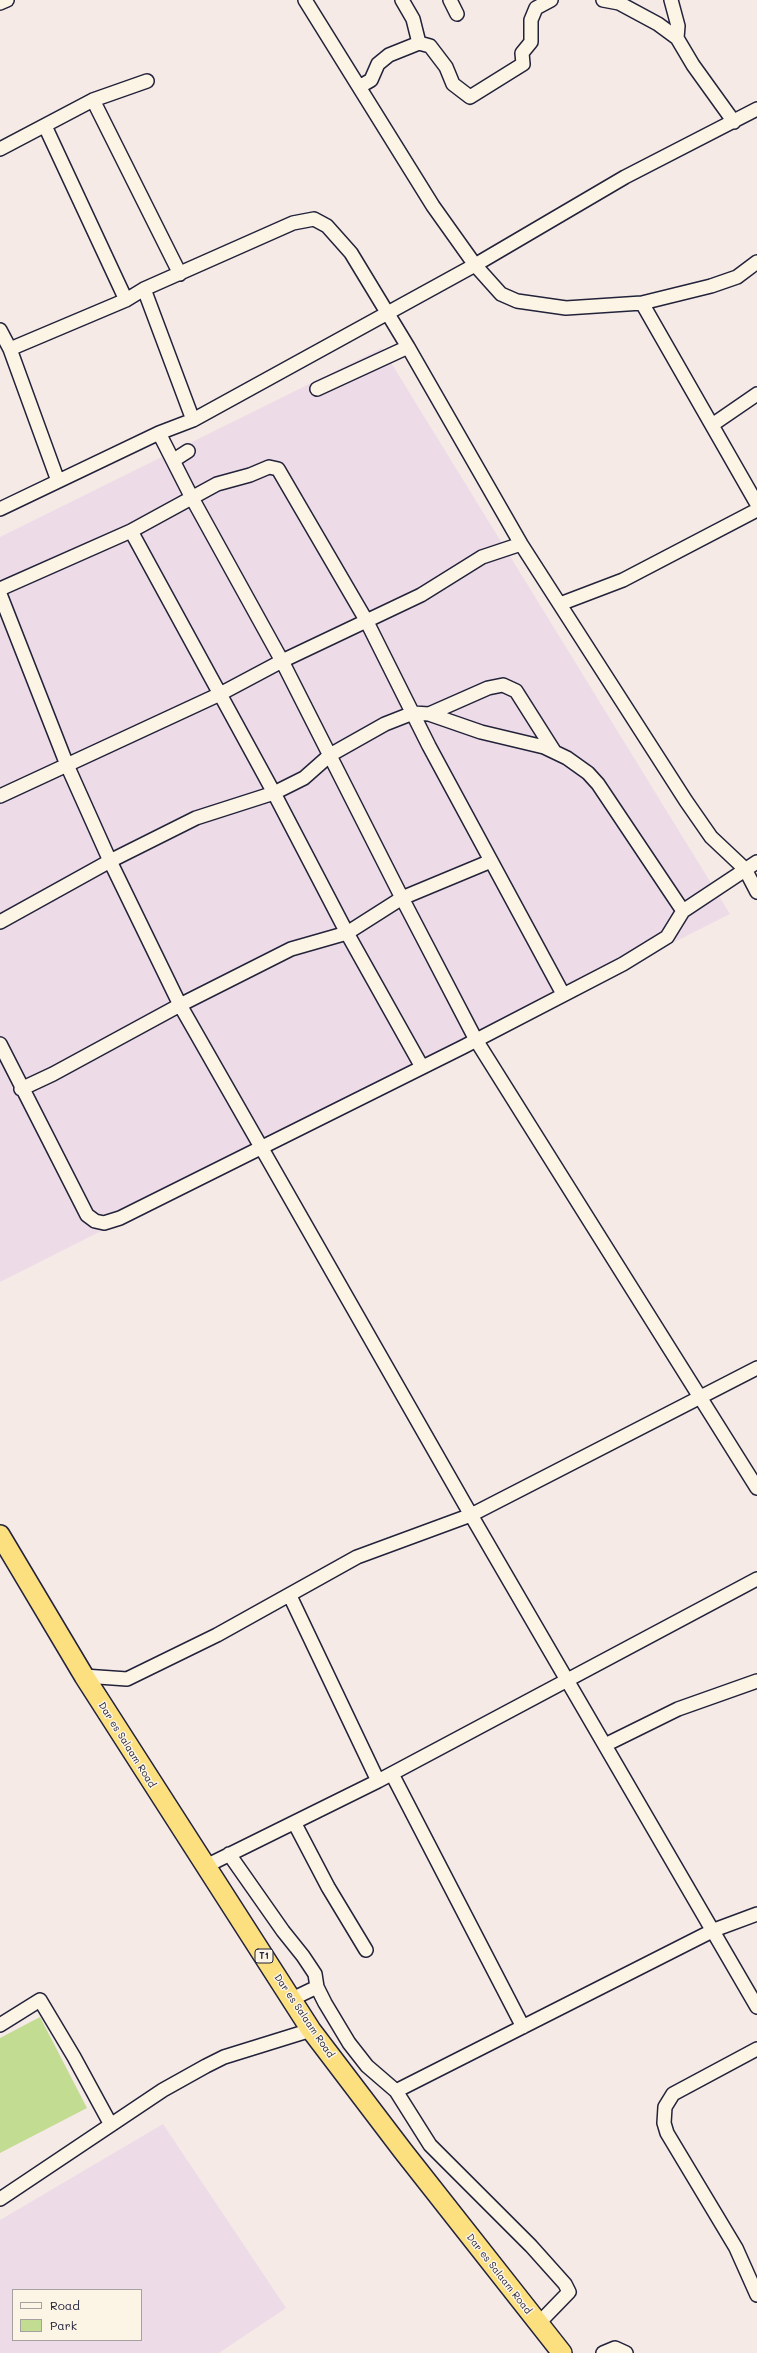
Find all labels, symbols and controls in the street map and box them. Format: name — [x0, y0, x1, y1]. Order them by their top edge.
street label: Dar es Salaam Road — [96, 1700, 158, 1790]
road number: T1 — [255, 1949, 273, 1963]
street label: Dar es Salaam Road — [271, 1972, 337, 2060]
street label: Dar es Salaam Road — [464, 2232, 534, 2316]
legend — [12, 2289, 142, 2341]
text: Road — [50, 2297, 80, 2313]
text: Park — [50, 2317, 77, 2333]

